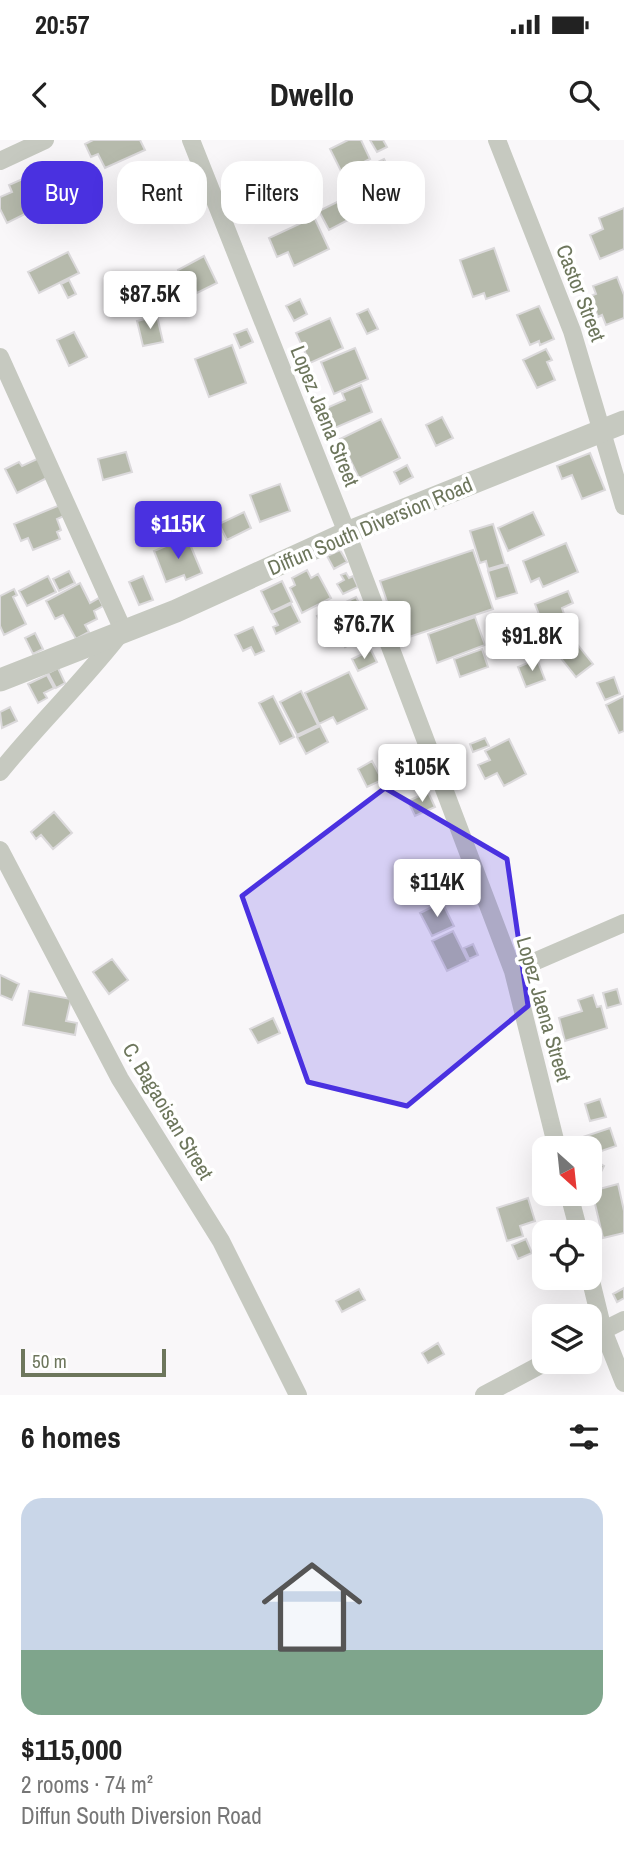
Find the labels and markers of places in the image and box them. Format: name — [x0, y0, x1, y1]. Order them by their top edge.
pin: $87.5K — [93, 272, 207, 331]
pin: $115K — [129, 502, 227, 561]
pin: $76.7K — [307, 602, 421, 661]
pin: $91.8K — [475, 614, 589, 673]
pin: $105K — [373, 744, 471, 804]
pin: $114K — [388, 860, 486, 919]

